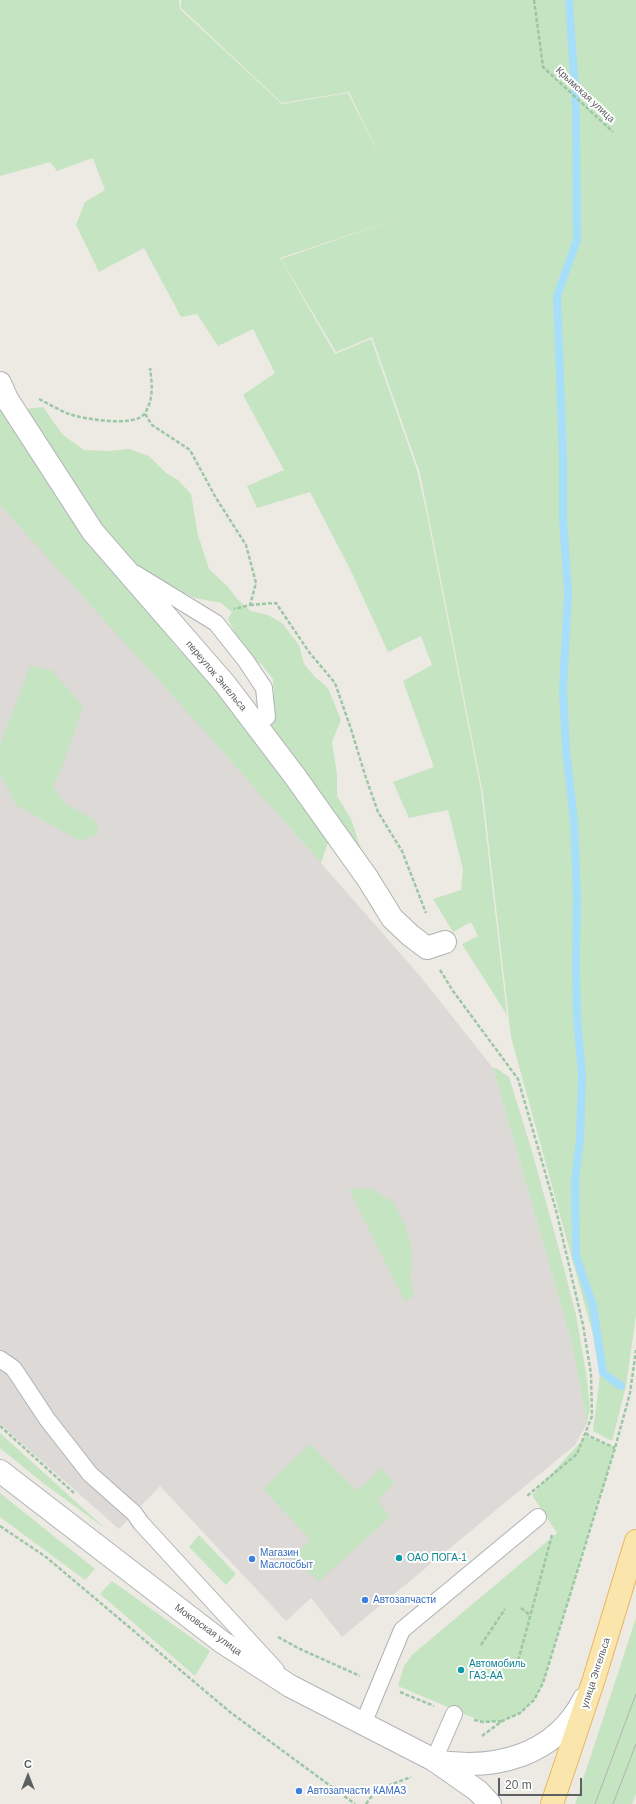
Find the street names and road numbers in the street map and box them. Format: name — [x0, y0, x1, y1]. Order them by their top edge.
street label: Крымская улица — [553, 65, 617, 125]
street label: переулок Энгельса — [183, 638, 249, 714]
street label: Моковская улица — [172, 1602, 244, 1658]
street label: улица Энгельса — [579, 1636, 613, 1710]

